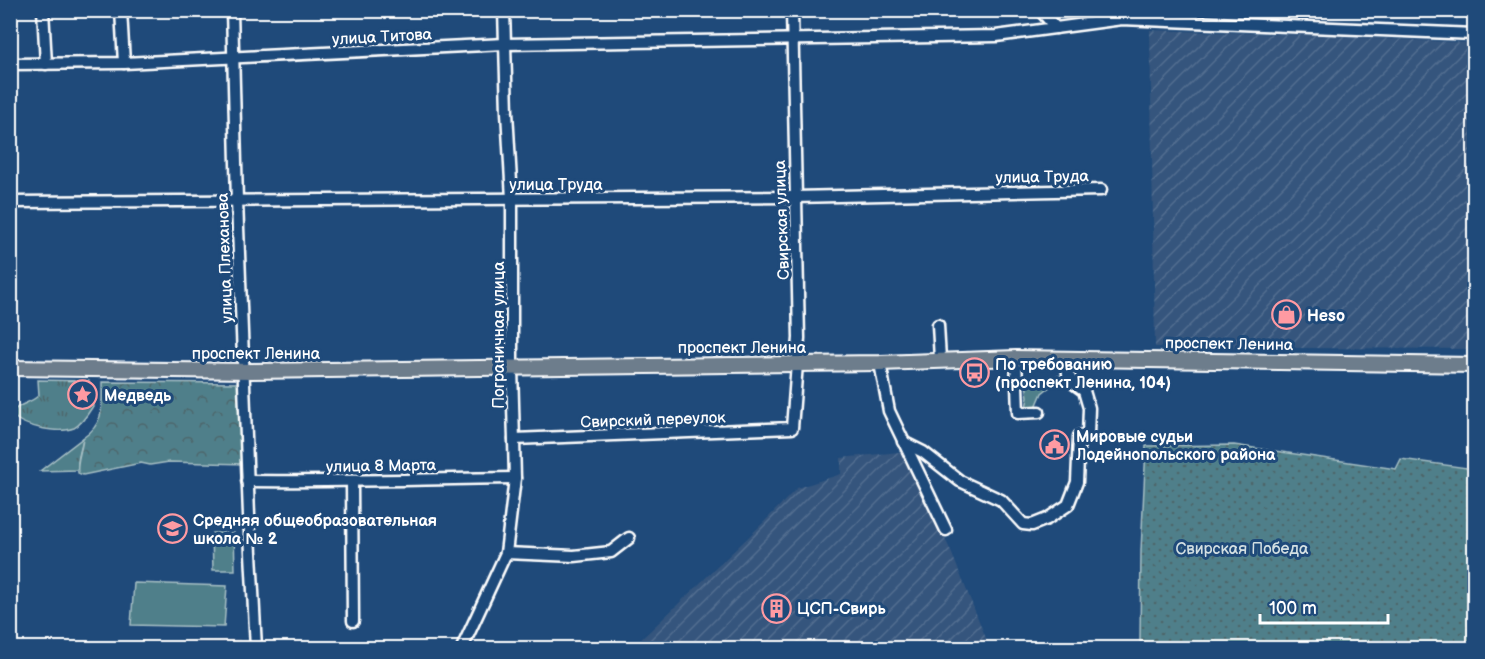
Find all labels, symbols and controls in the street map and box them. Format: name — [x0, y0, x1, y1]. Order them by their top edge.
street label: улица Титова — [332, 25, 433, 50]
street label: Свирская улица — [771, 159, 794, 280]
street label: улица Труда — [995, 167, 1089, 188]
street label: улица Труда — [509, 176, 603, 195]
street label: улица Плеханова — [214, 192, 237, 323]
street label: Пограничная улица — [490, 261, 509, 409]
shop icon: Heso — [1270, 299, 1302, 331]
place label: Heso — [1307, 307, 1345, 326]
street label: проспект Ленина — [1165, 334, 1294, 355]
street label: проспект Ленина — [678, 339, 807, 358]
street label: проспект Ленина — [192, 345, 321, 364]
place label: По требованию (проспект Ленина, 104) — [995, 356, 1171, 393]
bus stop icon: По требованию (проспект Ленина, 104) — [958, 357, 990, 389]
place icon: Медведь — [67, 379, 99, 411]
place label: Медведь — [104, 387, 172, 406]
street label: Свирский переулок — [580, 408, 726, 433]
place label: Мировые судьи Лодейнопольского района — [1075, 428, 1276, 465]
public building icon: Мировые судьи Лодейнопольского района — [1039, 429, 1071, 461]
street label: улица 8 Марта — [326, 456, 437, 477]
place label: Средняя общеобразовательная школа № 2 — [193, 512, 437, 549]
school or university icon: Средняя общеобразовательная школа № 2 — [156, 513, 188, 545]
park label: Свирская Победа — [1175, 540, 1309, 559]
scale bar — [1260, 587, 1388, 625]
building icon: ЦСП-Свирь — [760, 592, 792, 624]
text: 100 m — [1269, 598, 1317, 619]
place label: ЦСП-Свирь — [797, 600, 887, 619]

